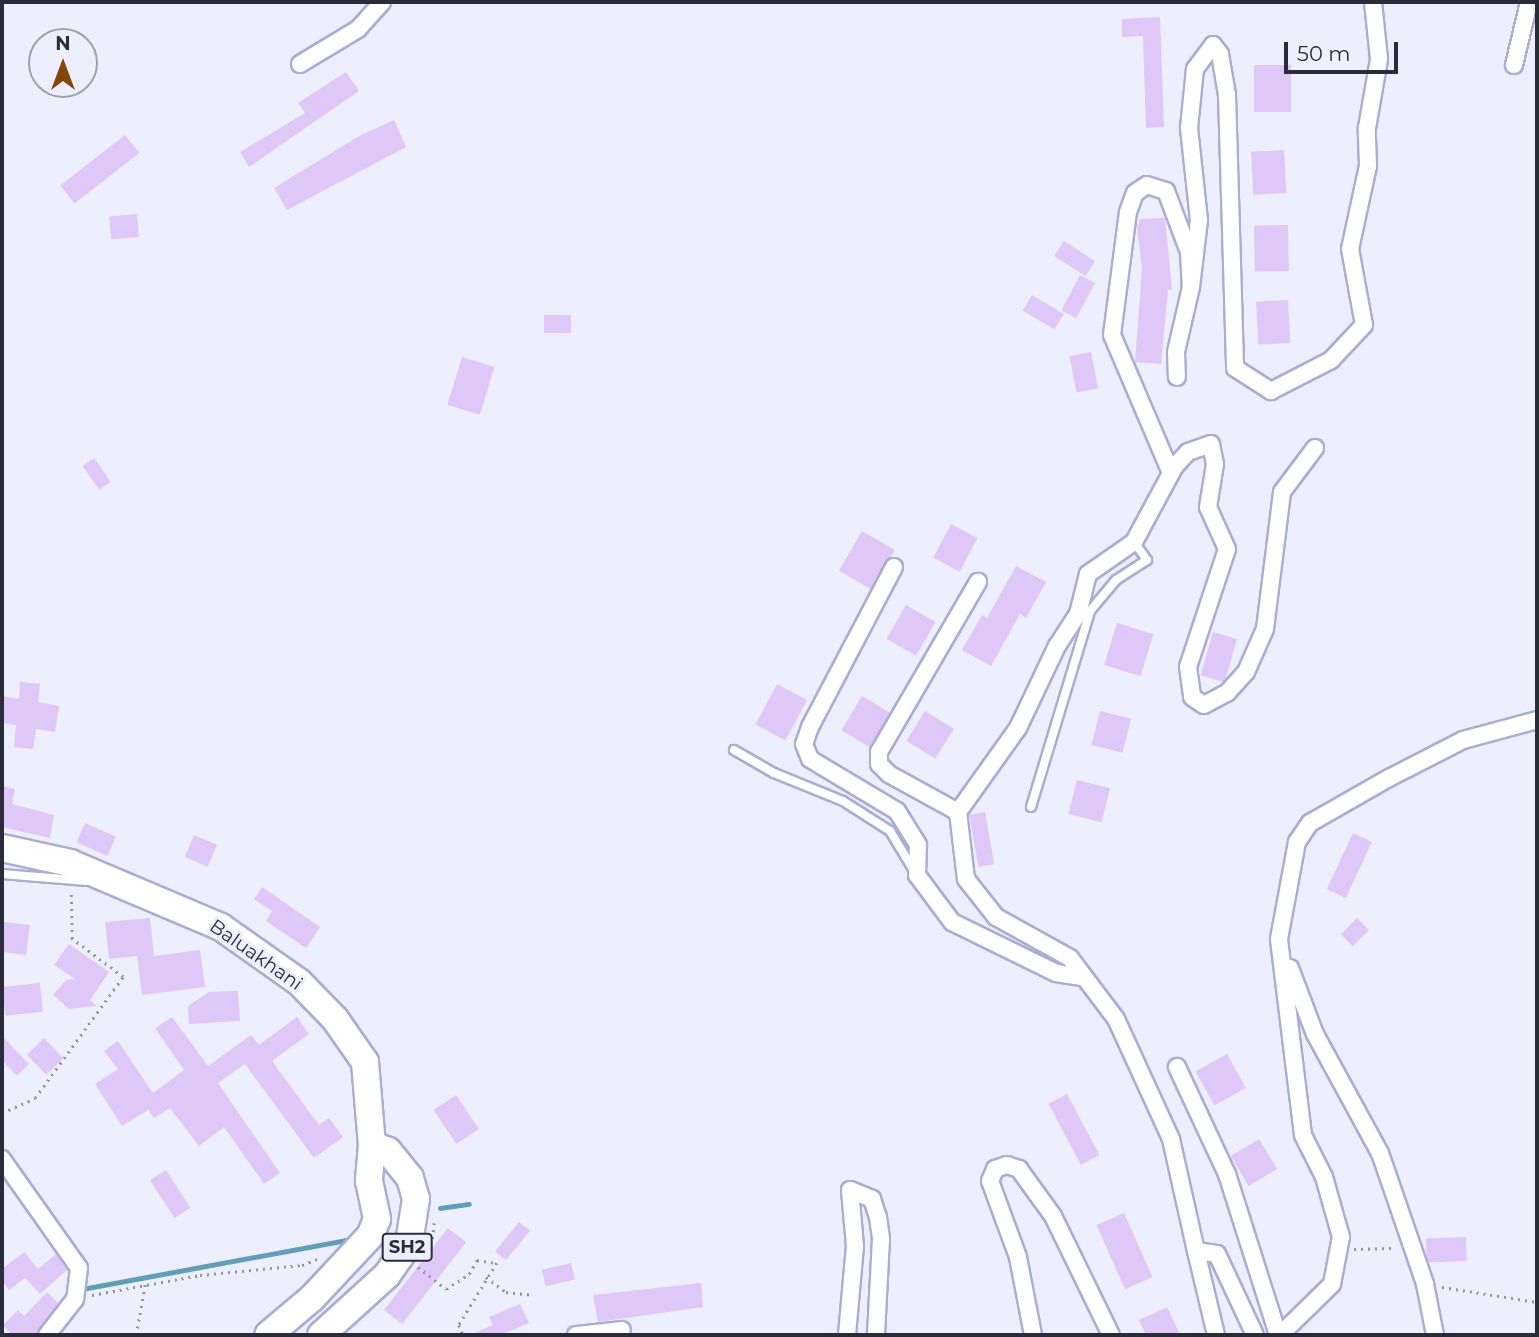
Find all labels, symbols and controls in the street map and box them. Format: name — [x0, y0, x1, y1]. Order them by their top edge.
north arrow — [28, 28, 98, 98]
scale bar — [1287, 28, 1401, 72]
text: N — [55, 32, 71, 55]
text: 50 m — [1297, 41, 1351, 66]
street label: Baluakhani — [205, 915, 307, 995]
road number: SH2 — [381, 1232, 433, 1262]

